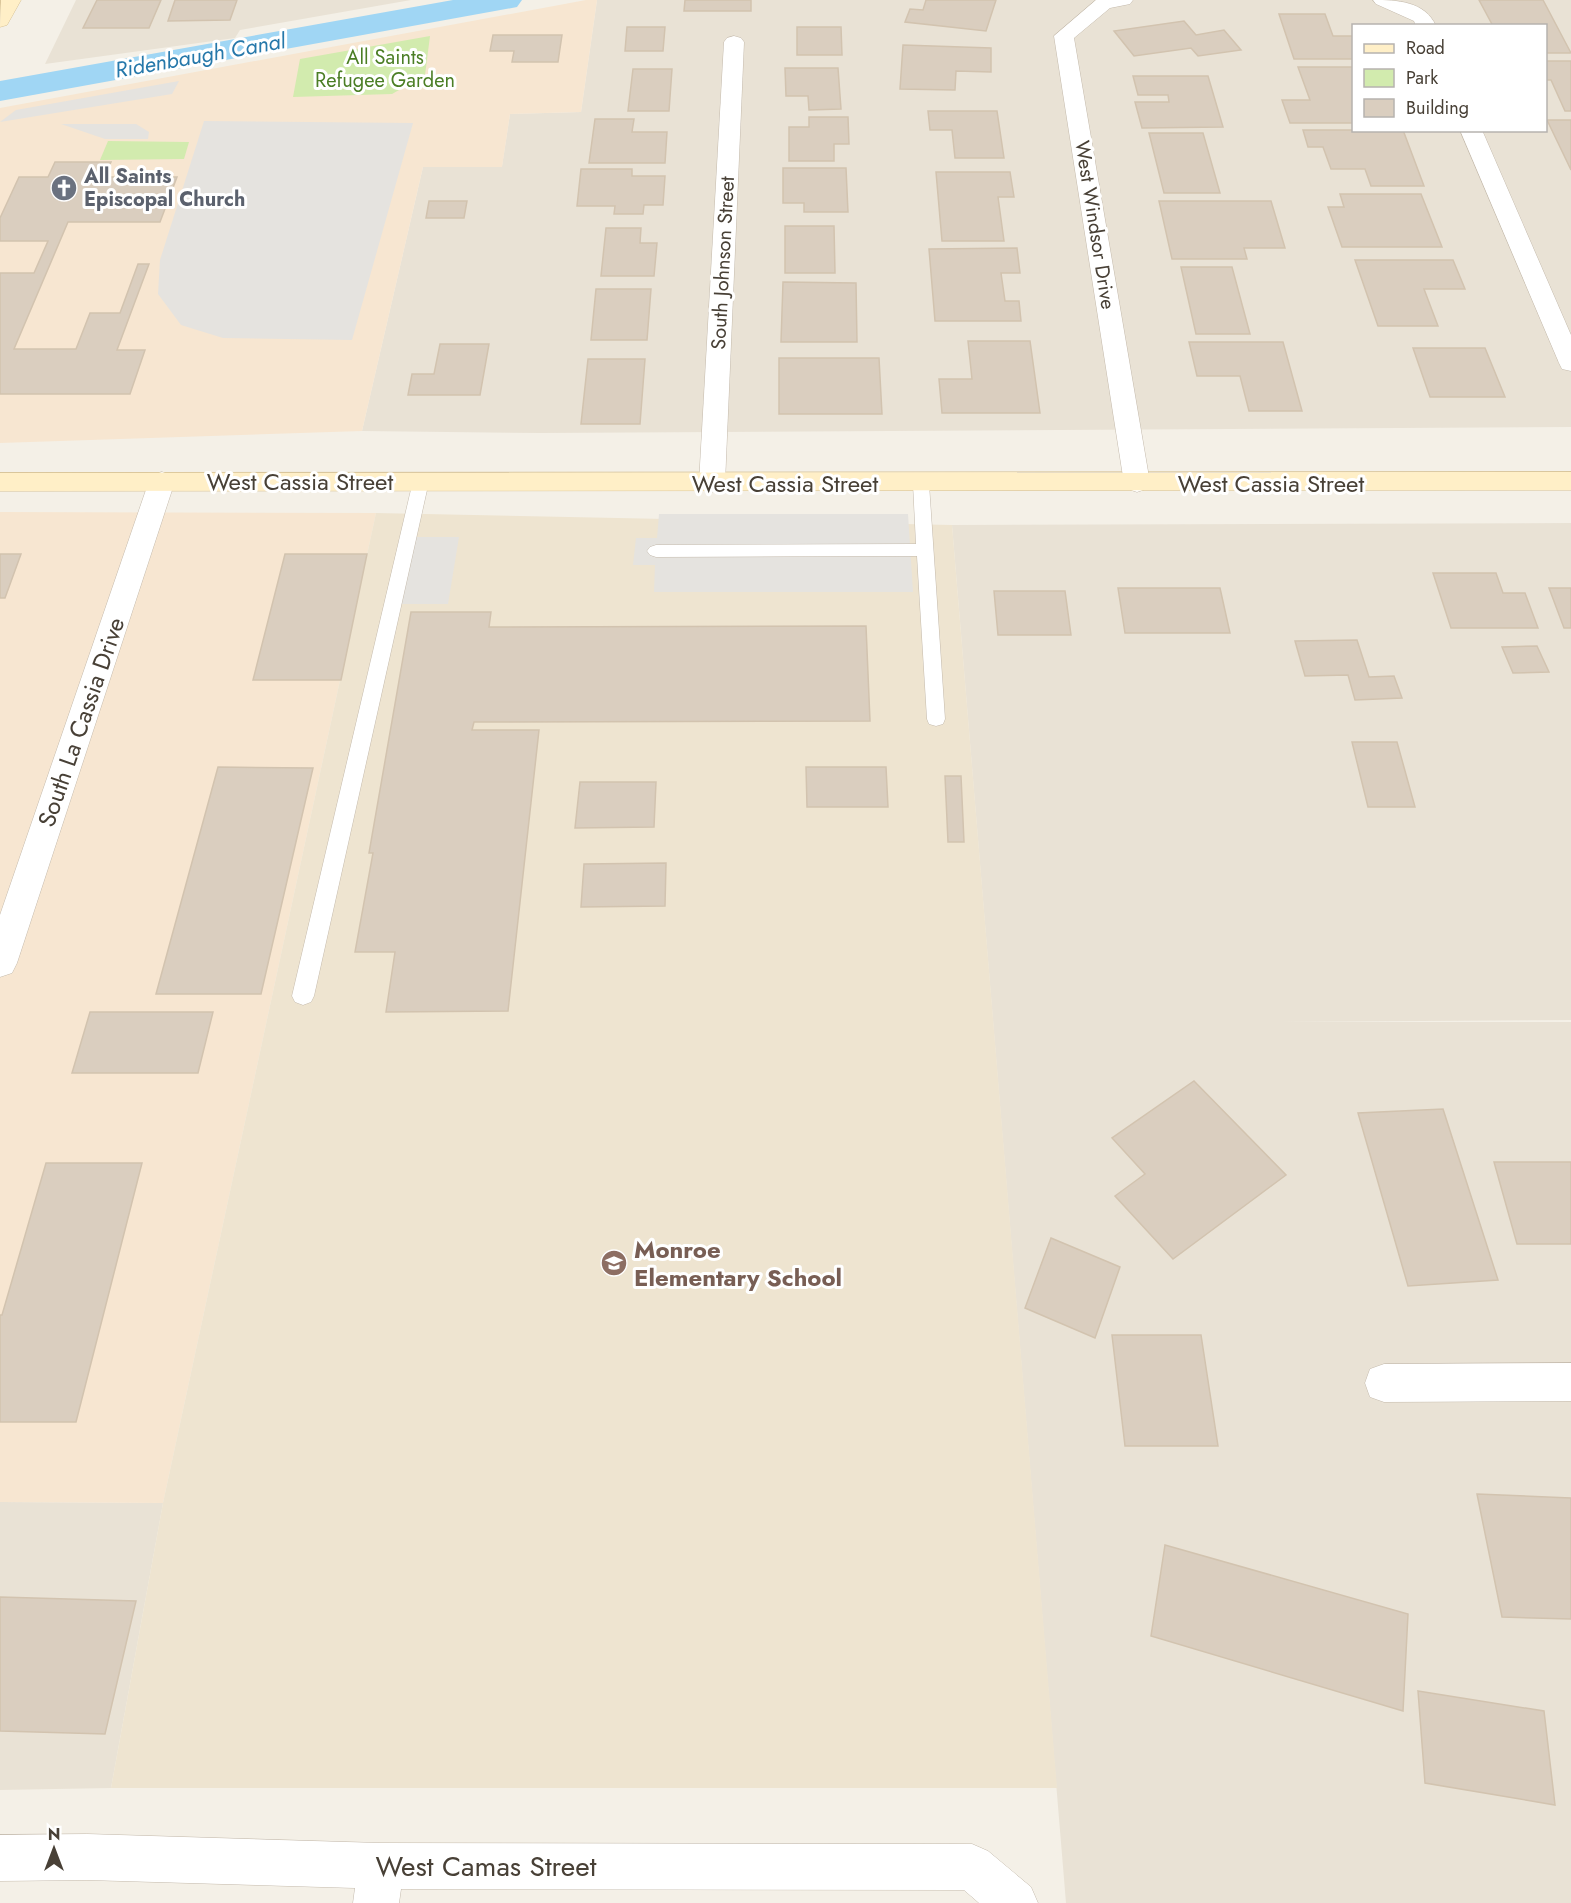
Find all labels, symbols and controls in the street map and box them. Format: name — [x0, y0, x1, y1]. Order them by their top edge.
water label: Ridenbaugh Canal — [112, 24, 289, 86]
legend — [1352, 24, 1547, 132]
text: Road — [1406, 35, 1445, 61]
park label: All Saints Refugee Garden — [315, 43, 455, 95]
text: Park — [1406, 65, 1438, 91]
text: Building — [1406, 95, 1469, 121]
street label: West Windsor Drive — [1067, 139, 1123, 311]
place label: All Saints Episcopal Church — [83, 162, 245, 214]
church icon: All Saints Episcopal Church — [49, 173, 79, 203]
street label: South Johnson Street — [704, 175, 742, 350]
street label: West Cassia Street — [207, 464, 393, 499]
street label: West Cassia Street — [692, 466, 878, 501]
street label: West Cassia Street — [1178, 466, 1364, 501]
street label: South La Cassia Drive — [29, 612, 133, 832]
place label: Monroe Elementary School — [634, 1232, 842, 1295]
school or university icon: Monroe Elementary School — [599, 1248, 629, 1278]
north arrow — [24, 1819, 84, 1879]
text: N — [48, 1823, 60, 1846]
street label: West Camas Street — [376, 1846, 597, 1887]

